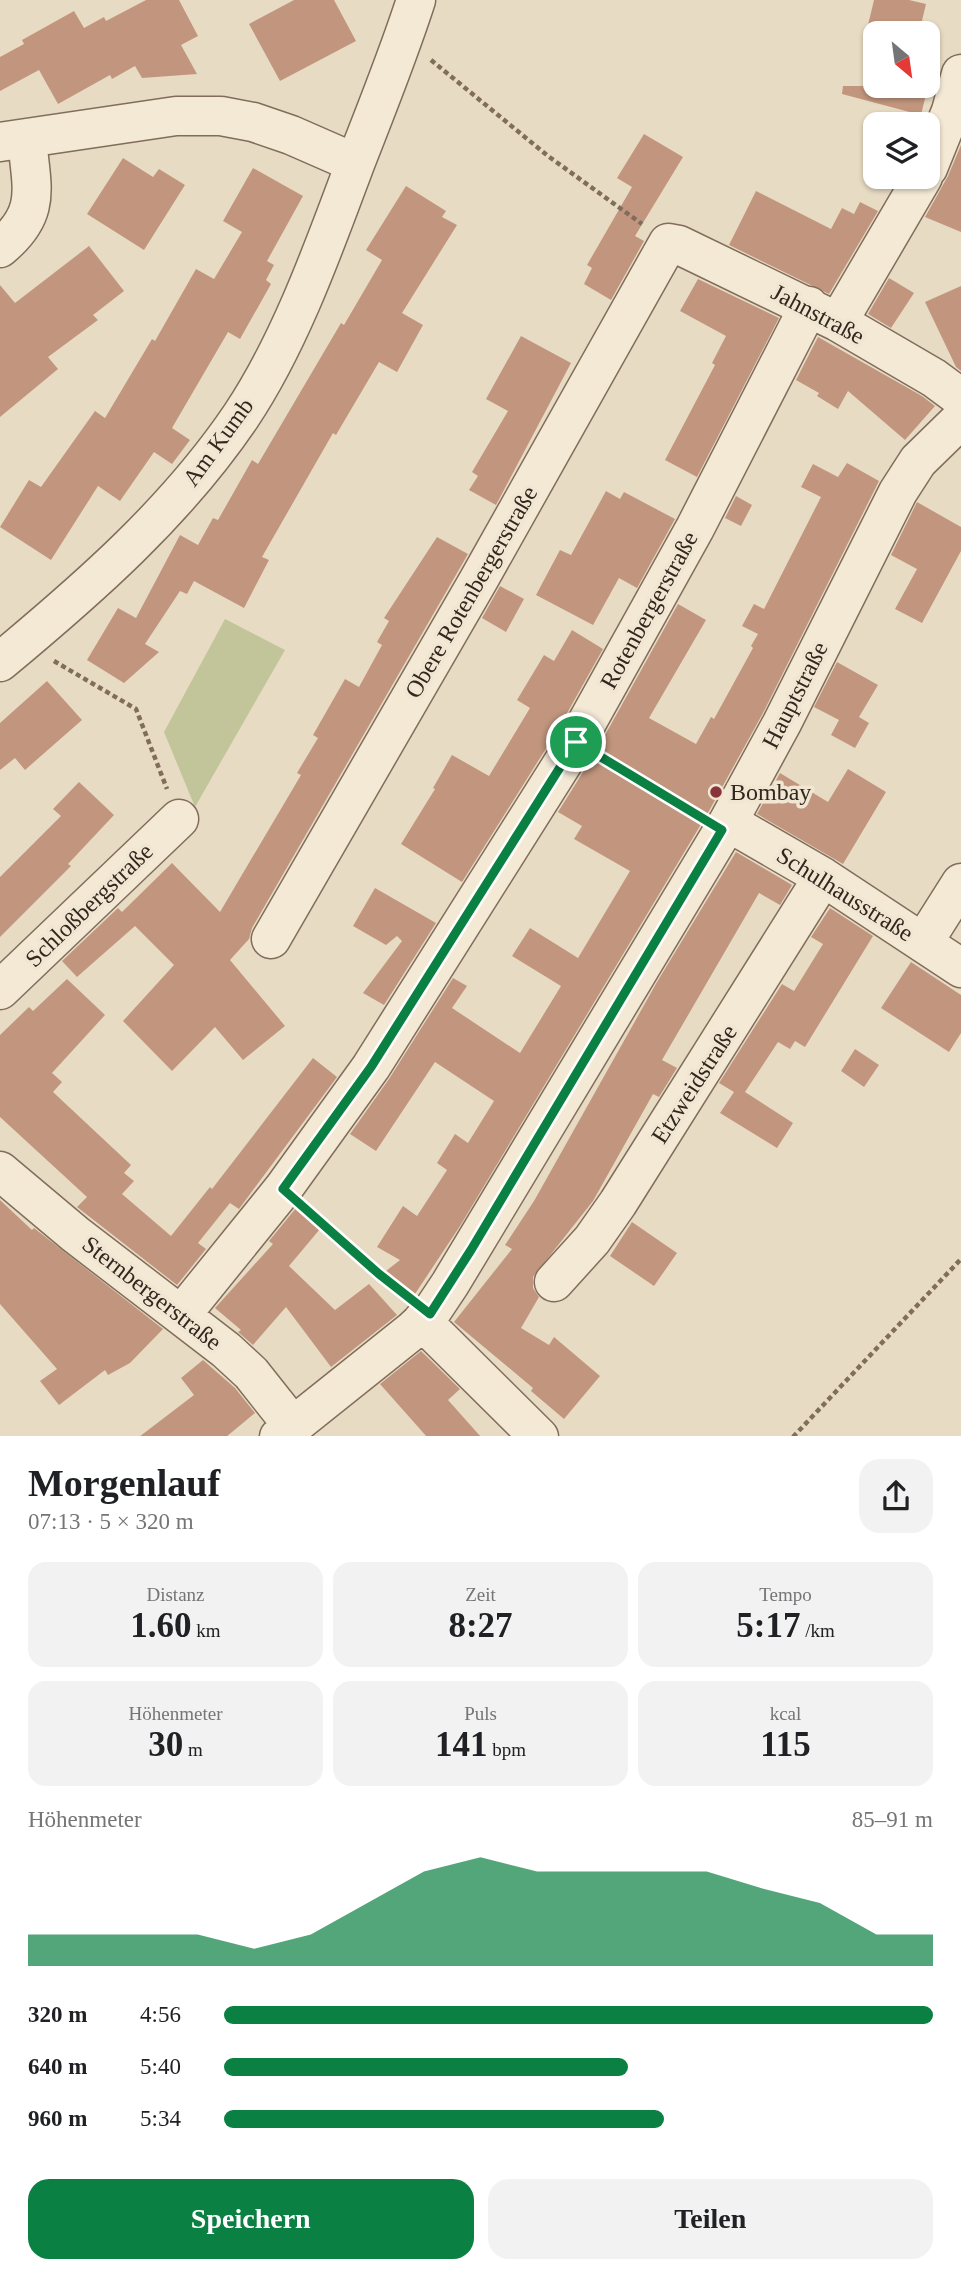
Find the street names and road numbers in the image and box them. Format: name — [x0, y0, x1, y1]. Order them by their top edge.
street label: Jahnstraße — [767, 279, 869, 349]
street label: Am Kumb — [178, 393, 258, 491]
street label: Obere Rotenbergerstraße — [400, 482, 542, 702]
street label: Rotenbergerstraße — [595, 527, 703, 693]
street label: Hauptstraße — [757, 637, 833, 753]
street label: Schloßbergstraße — [20, 838, 158, 972]
street label: Schulhausstraße — [772, 842, 918, 946]
street label: Etzweidstraße — [646, 1020, 742, 1148]
street label: Sternbergerstraße — [77, 1231, 227, 1355]

